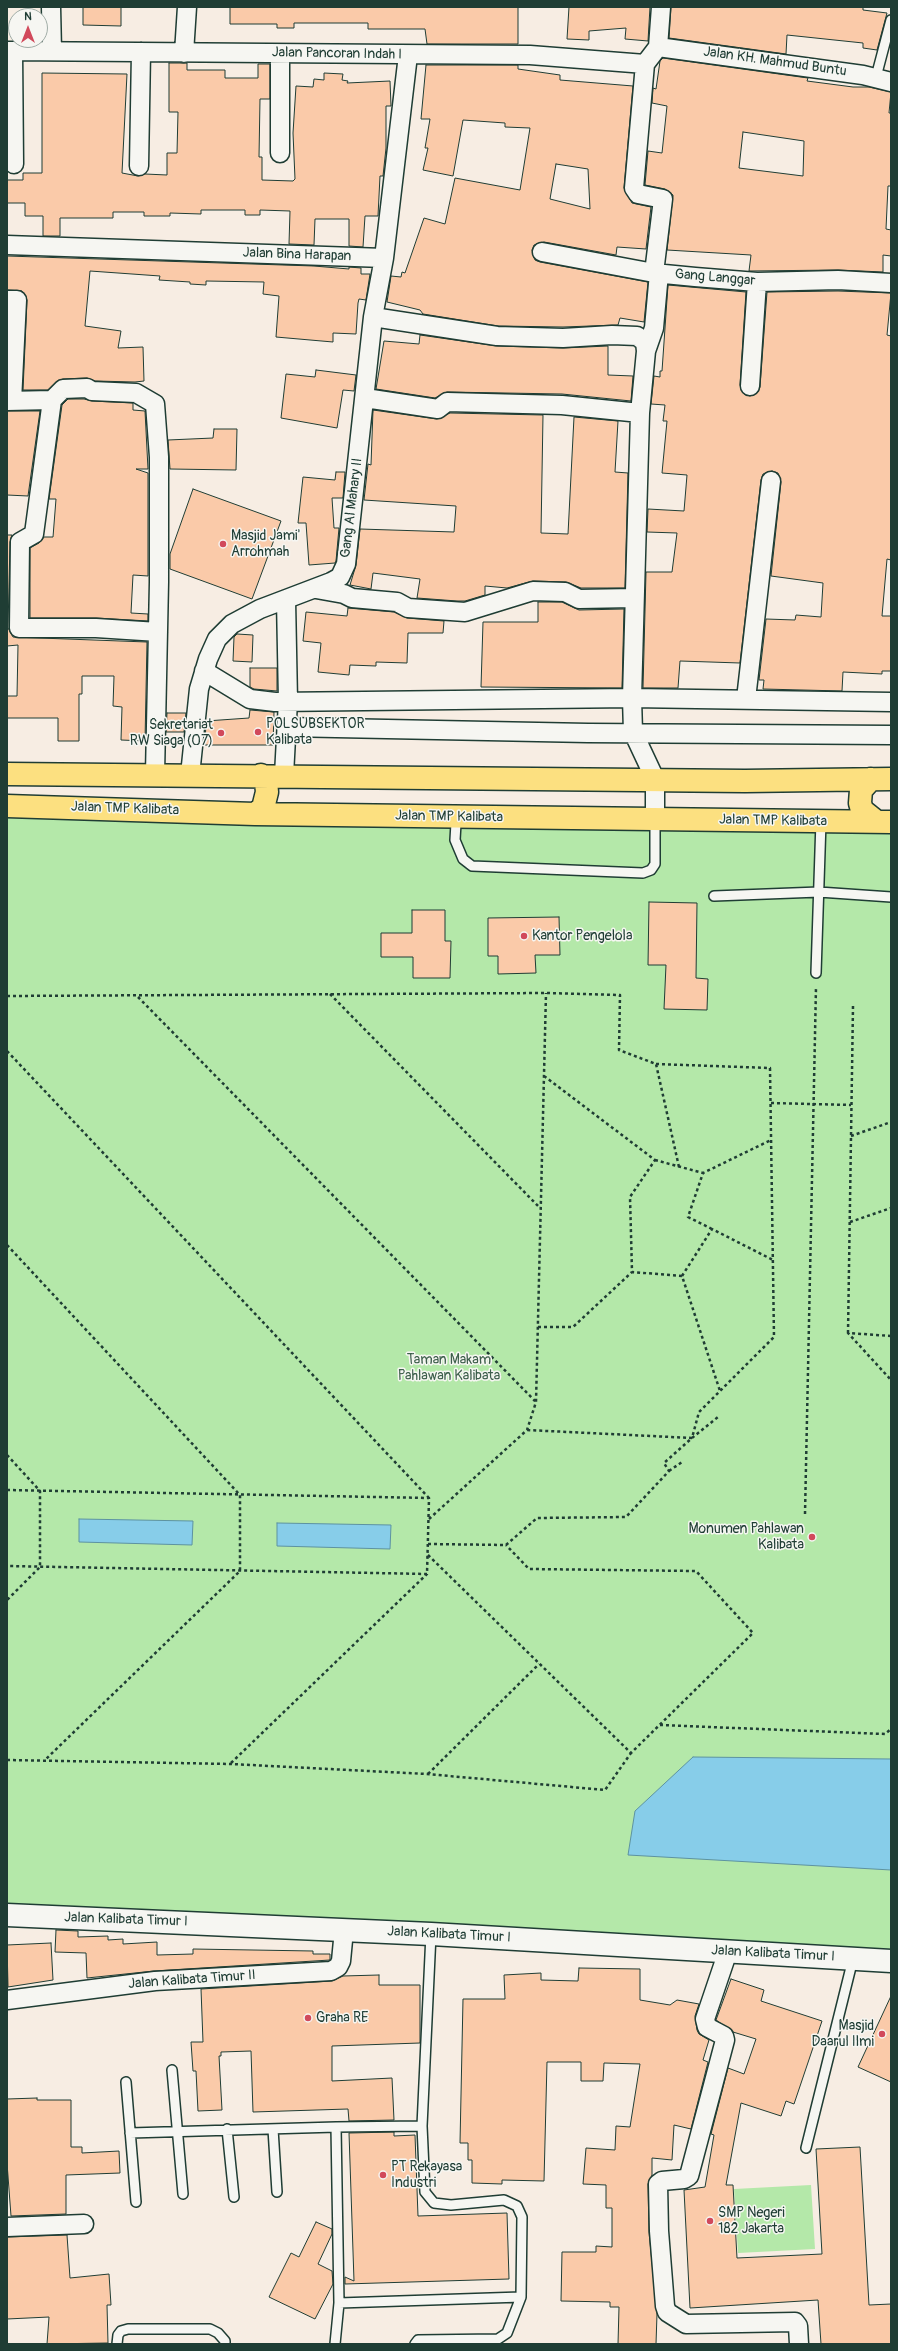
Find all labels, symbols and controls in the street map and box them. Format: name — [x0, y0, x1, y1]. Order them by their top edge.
north arrow — [8, 8, 48, 48]
text: N — [24, 10, 32, 23]
street label: Jalan Pancoran Indah I — [272, 44, 402, 64]
street label: Jalan KH. Mahmud Buntu — [702, 44, 848, 80]
street label: Jalan Bina Harapan — [242, 245, 352, 265]
street label: Gang Langgar — [674, 266, 756, 290]
street label: Gang Al Mahary II — [338, 457, 366, 559]
place label: Masjid Jami' Arrohmah — [231, 528, 300, 560]
marker: Masjid Jami' Arrohmah — [218, 539, 228, 549]
place label: POLSUBSEKTOR Kalibata — [266, 716, 365, 748]
place label: Sekretariat RW Siaga (07) — [130, 717, 213, 750]
marker: POLSUBSEKTOR Kalibata — [253, 727, 263, 737]
marker: Sekretariat RW Siaga (07) — [216, 728, 226, 738]
street label: Jalan TMP Kalibata — [71, 799, 179, 819]
street label: Jalan TMP Kalibata — [395, 808, 503, 826]
street label: Jalan TMP Kalibata — [719, 812, 827, 830]
place label: Kantor Pengelola — [532, 928, 632, 944]
marker: Kantor Pengelola — [519, 931, 529, 941]
park label: Taman Makam Pahlawan Kalibata — [398, 1352, 500, 1384]
place label: Monumen Pahlawan Kalibata — [688, 1521, 804, 1554]
marker: Monumen Pahlawan Kalibata — [807, 1532, 817, 1542]
street label: Jalan Kalibata Timur I — [64, 1909, 188, 1931]
street label: Jalan Kalibata Timur I — [387, 1923, 511, 1947]
street label: Jalan Kalibata Timur I — [711, 1942, 835, 1966]
street label: Jalan Kalibata Timur II — [128, 1967, 256, 1993]
place label: Graha RE — [316, 2010, 368, 2026]
marker: Graha RE — [303, 2013, 313, 2023]
place label: Masjid Daarul Ilmi — [812, 2018, 874, 2050]
marker: Masjid Daarul Ilmi — [877, 2029, 887, 2039]
place label: PT Rekayasa Industri — [391, 2159, 462, 2192]
marker: PT Rekayasa Industri — [378, 2170, 388, 2180]
place label: SMP Negeri 182 Jakarta — [718, 2205, 785, 2238]
marker: SMP Negeri 182 Jakarta — [705, 2216, 715, 2226]

